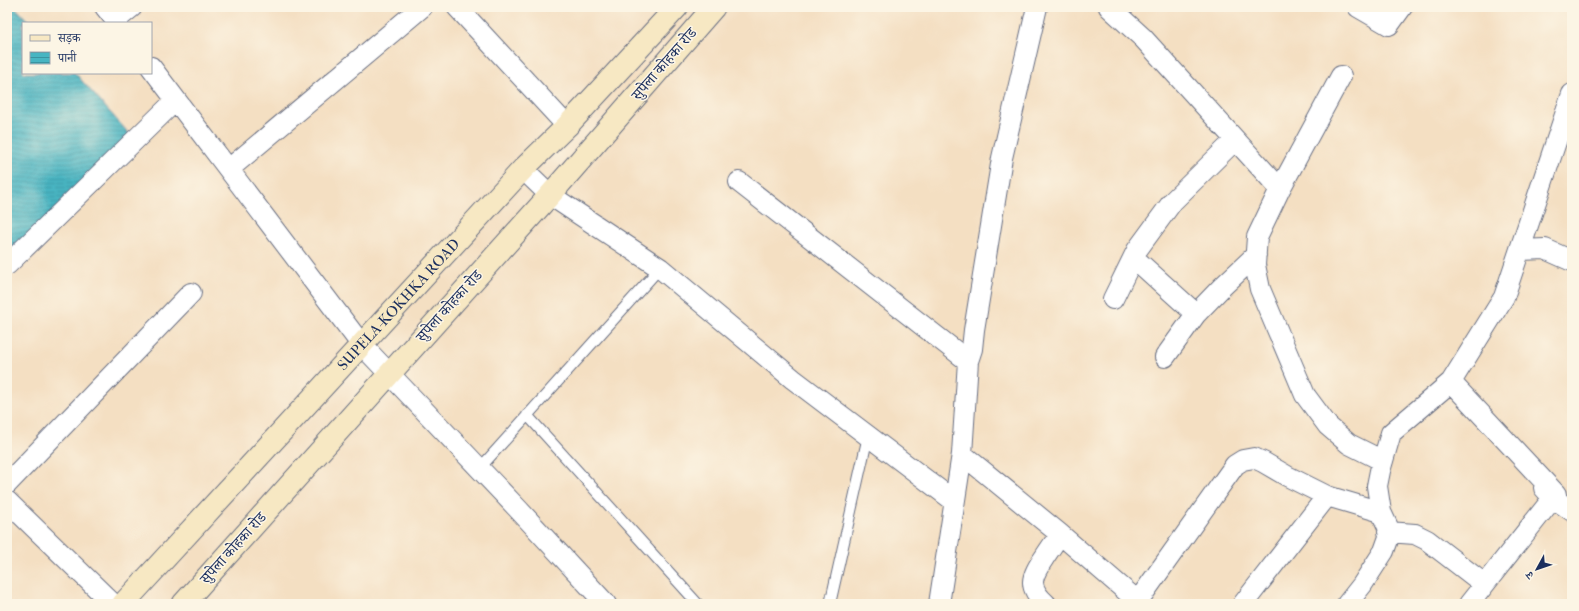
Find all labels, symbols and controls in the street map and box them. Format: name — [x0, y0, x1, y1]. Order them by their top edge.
legend — [22, 22, 152, 74]
street label: सुपेला कोहका रोड — [627, 23, 701, 105]
text: सड़क — [57, 31, 82, 45]
text: पानी — [57, 50, 77, 65]
street label: SUPELA-KOKHKA ROAD — [334, 235, 463, 374]
street label: सुपेला कोहका रोड — [411, 266, 487, 346]
street label: सुपेला कोहका रोड — [195, 508, 271, 588]
north arrow — [1517, 549, 1557, 589]
text: उ — [1522, 568, 1537, 582]

